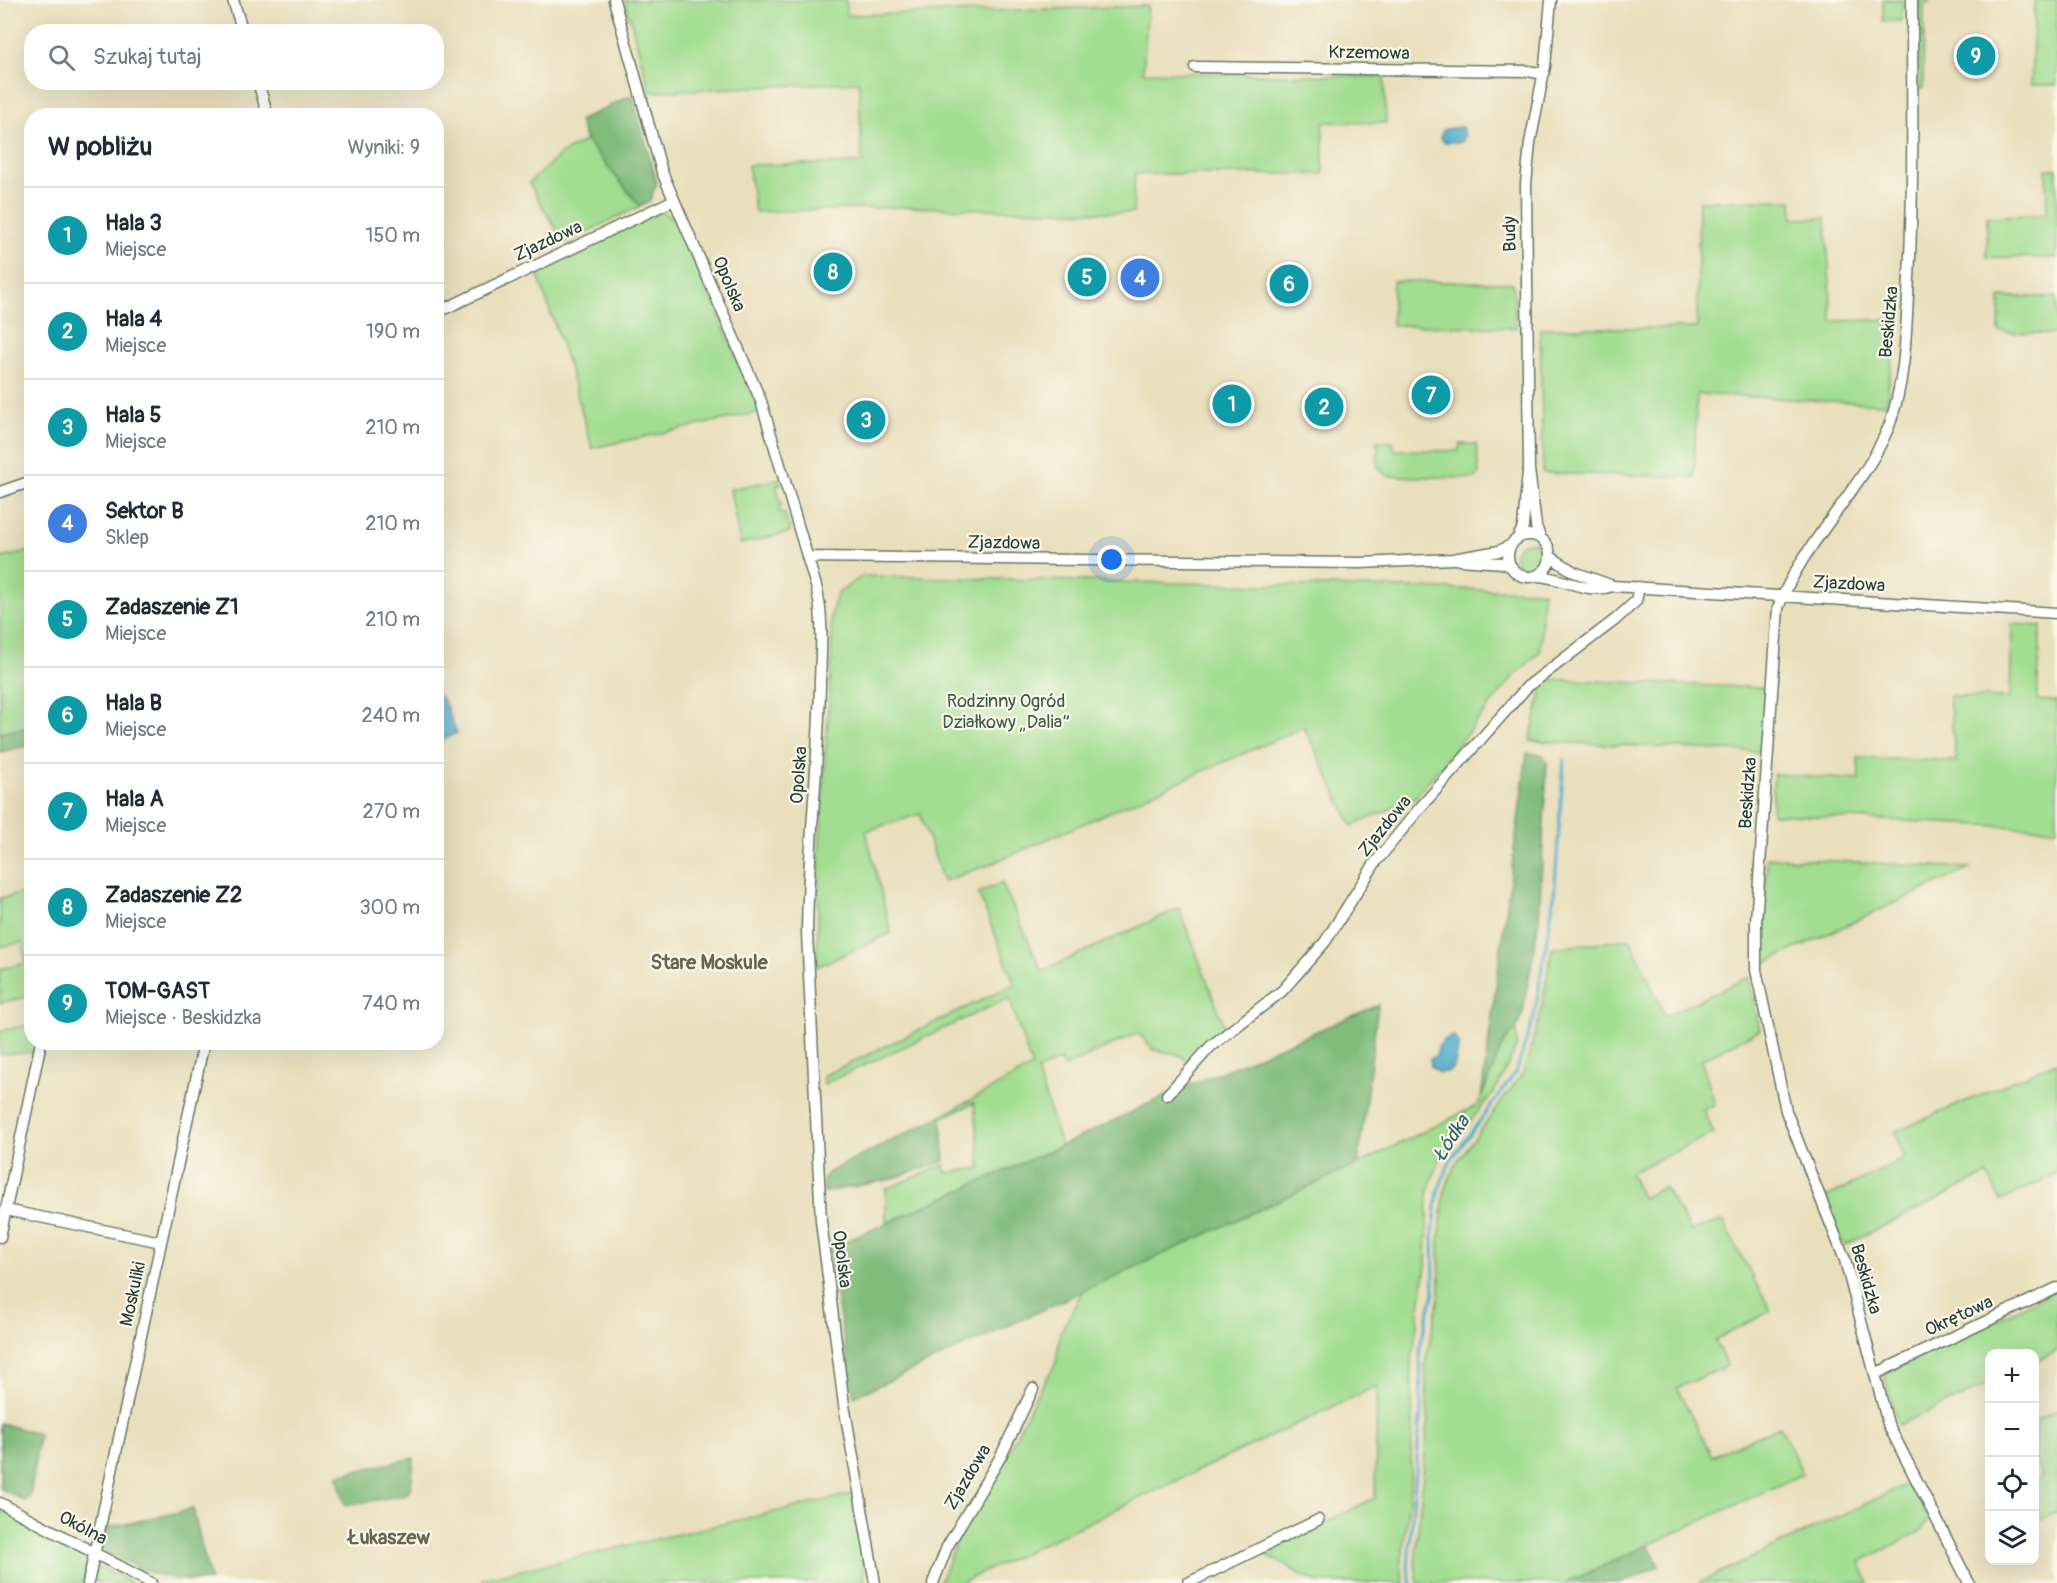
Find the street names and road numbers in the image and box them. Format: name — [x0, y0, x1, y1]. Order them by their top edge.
street label: Krzemowa — [1328, 41, 1410, 65]
street label: Zjazdowa — [510, 215, 586, 267]
street label: Budy — [1498, 216, 1522, 252]
street label: Opolska — [707, 253, 751, 315]
street label: Beskidzka — [1874, 285, 1904, 359]
street label: Zjazdowa — [967, 531, 1041, 555]
street label: Zjazdowa — [1812, 571, 1886, 597]
street label: Opolska — [786, 745, 812, 805]
street label: Beskidzka — [1734, 756, 1762, 830]
street label: Zjazdowa — [1353, 791, 1417, 861]
street label: Opolska — [827, 1229, 857, 1289]
street label: Beskidzka — [1845, 1241, 1887, 1317]
street label: Moskuliki — [115, 1260, 151, 1328]
street label: Okrętowa — [1921, 1290, 1997, 1342]
street label: Zjazdowa — [939, 1440, 997, 1514]
street label: Okólna — [55, 1506, 111, 1550]

